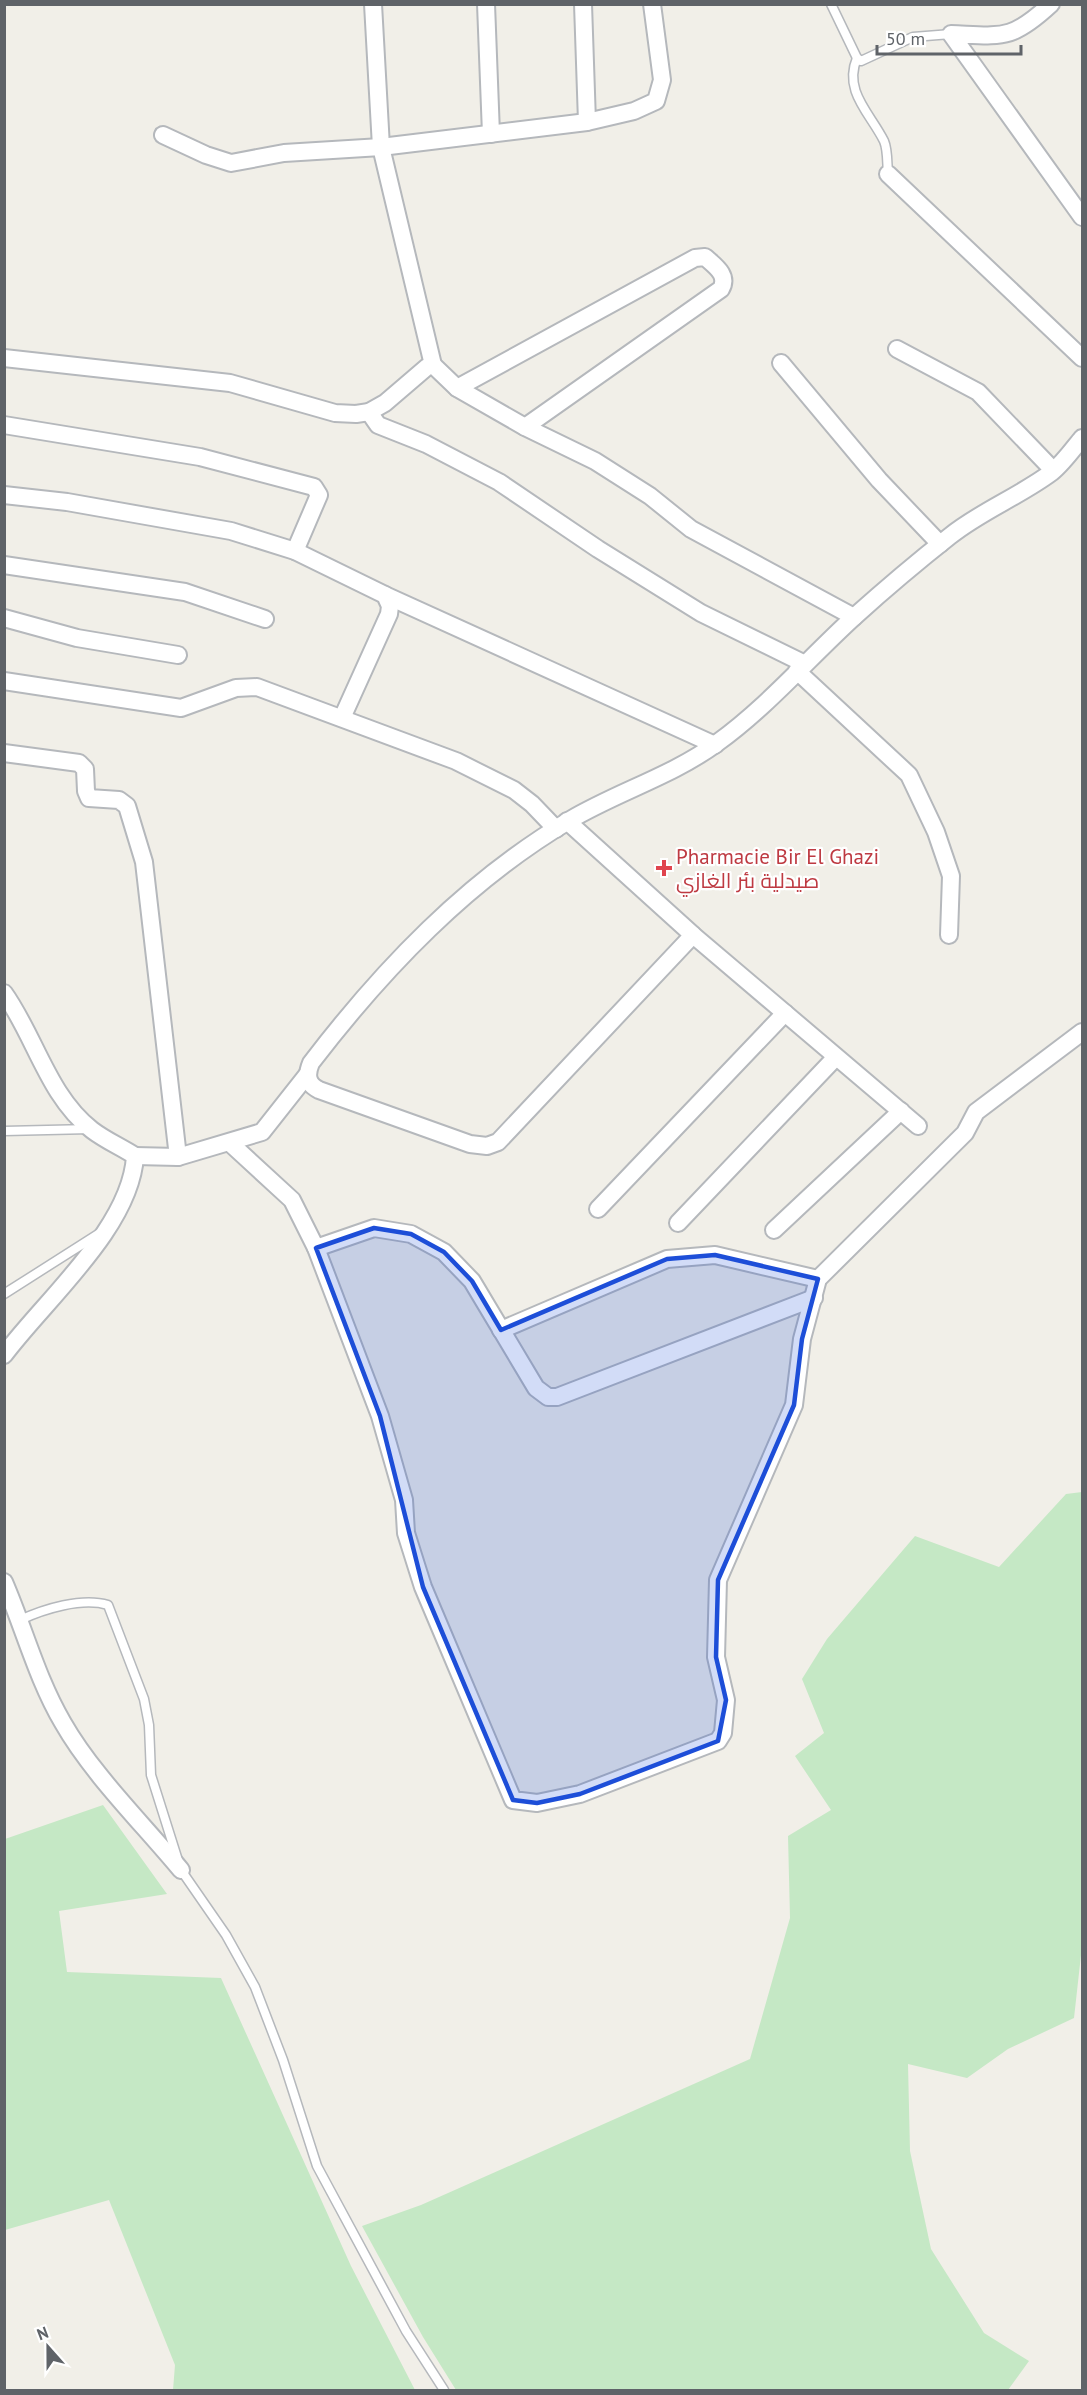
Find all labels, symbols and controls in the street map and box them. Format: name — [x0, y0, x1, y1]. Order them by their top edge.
scale bar — [877, 18, 1021, 56]
text: 50 m — [886, 27, 925, 50]
place label: Pharmacie Bir El Ghazi صيدلية بئر الغازي — [676, 843, 879, 897]
marker: Pharmacie Bir El Ghazi صيدلية بئر الغازي — [657, 861, 671, 875]
north arrow — [18, 2317, 78, 2377]
text: N — [34, 2322, 51, 2344]

